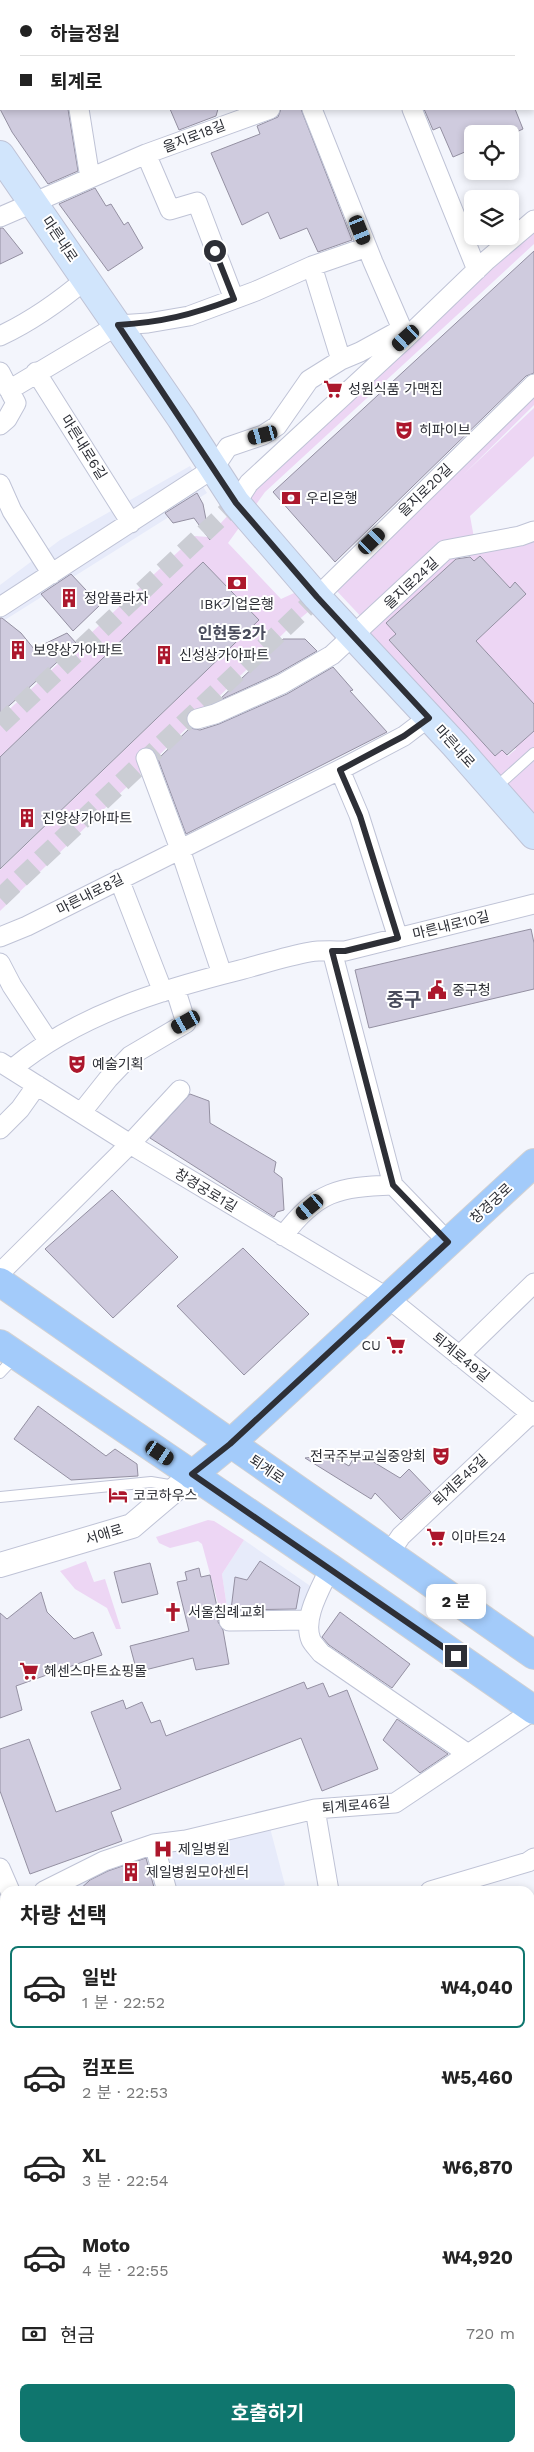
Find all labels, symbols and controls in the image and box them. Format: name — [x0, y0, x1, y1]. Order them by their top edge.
text: 하늘정원 — [50, 22, 120, 45]
text: 퇴계로 — [50, 70, 102, 93]
street label: 을지로18길 — [161, 117, 227, 155]
map controls — [464, 125, 519, 245]
button: locate — [464, 125, 519, 180]
button: layers — [464, 190, 519, 245]
street label: 마른내로 — [39, 213, 81, 265]
car — [347, 213, 372, 247]
route start — [204, 240, 226, 262]
car — [389, 322, 422, 354]
supermarket icon: 성원식품 가맥집 — [322, 378, 344, 400]
place label: 성원식품 가맥집 — [348, 381, 443, 397]
street label: 마른내로6길 — [58, 412, 110, 482]
theatre icon: 히파이브 — [393, 419, 415, 441]
place label: 히파이브 — [419, 422, 471, 438]
car — [246, 424, 279, 446]
street label: 을지로20길 — [395, 460, 455, 520]
bank icon: 우리은행 — [280, 487, 302, 509]
place label: 우리은행 — [306, 490, 358, 506]
car — [355, 525, 388, 557]
street label: 을지로24길 — [381, 554, 441, 612]
bank icon: IBK기업은행 — [226, 572, 248, 594]
building icon: 정암플라자 — [58, 587, 80, 609]
place label: 정암플라자 — [84, 590, 149, 606]
place label: IBK기업은행 — [200, 596, 274, 612]
district label: 인현동2가 — [198, 624, 266, 643]
building icon: 보양상가아파트 — [7, 639, 29, 661]
place label: 보양상가아파트 — [33, 642, 123, 658]
building icon: 신성상가아파트 — [153, 644, 175, 666]
place label: 신성상가아파트 — [179, 647, 269, 663]
street label: 마른내로 — [432, 721, 478, 771]
building icon: 진양상가아파트 — [16, 807, 38, 829]
place label: 진양상가아파트 — [42, 810, 132, 826]
street label: 마른내로8길 — [54, 870, 126, 918]
street label: 마른내로10길 — [411, 908, 491, 942]
public building icon: 중구청 — [426, 979, 448, 1001]
place label: 중구청 — [452, 982, 491, 998]
district label: 중구 — [387, 988, 421, 1011]
car — [169, 1008, 202, 1036]
theatre icon: 예술기획 — [66, 1053, 88, 1075]
place label: 예술기획 — [92, 1056, 144, 1072]
street label: 창경궁로1길 — [172, 1165, 240, 1215]
street label: 창경궁로 — [467, 1180, 515, 1226]
car — [293, 1192, 326, 1222]
street label: 퇴계로49길 — [429, 1329, 493, 1385]
supermarket icon: CU — [385, 1334, 407, 1356]
place label: CU — [361, 1337, 381, 1353]
car — [143, 1438, 176, 1468]
theatre icon: 전국주부교실중앙회 — [430, 1445, 452, 1467]
place label: 전국주부교실중앙회 — [310, 1448, 426, 1464]
street label: 퇴계로45길 — [430, 1451, 490, 1509]
street label: 퇴계로 — [247, 1452, 288, 1487]
hotel icon: 코코하우스 — [107, 1484, 129, 1506]
place label: 코코하우스 — [133, 1487, 198, 1503]
street label: 서애로 — [83, 1521, 125, 1547]
supermarket icon: 이마트24 — [425, 1526, 447, 1548]
place label: 이마트24 — [451, 1529, 506, 1545]
callout: 2 분 — [426, 1584, 486, 1618]
text: 2 분 — [442, 1592, 470, 1611]
church icon: 서울침례교회 — [162, 1601, 184, 1623]
place label: 서울침례교회 — [188, 1604, 265, 1620]
route end — [445, 1645, 467, 1667]
supermarket icon: 헤센스마트쇼핑몰 — [18, 1660, 40, 1682]
place label: 헤센스마트쇼핑몰 — [44, 1663, 147, 1679]
street label: 퇴계로46길 — [321, 1794, 391, 1816]
hospital icon: 제일병원 — [152, 1838, 174, 1860]
place label: 제일병원 — [178, 1841, 230, 1857]
building icon: 제일병원모아센터 — [120, 1861, 142, 1883]
place label: 제일병원모아센터 — [146, 1864, 249, 1880]
text: 차량 선택 — [20, 1903, 107, 1928]
icon: car — [22, 1965, 67, 2010]
text: 일반 — [82, 1966, 117, 1989]
text: ₩4,040 — [441, 1976, 513, 1999]
text: 1 분 · 22:52 — [82, 1993, 165, 2012]
icon: car — [22, 2055, 67, 2100]
text: 컴포트 — [82, 2056, 134, 2079]
text: ₩5,460 — [441, 2066, 513, 2089]
text: 2 분 · 22:53 — [82, 2083, 168, 2102]
text: XL — [82, 2144, 106, 2167]
icon: car — [22, 2145, 67, 2190]
text: ₩6,870 — [442, 2156, 513, 2179]
text: 3 분 · 22:54 — [82, 2171, 169, 2190]
text: Moto — [82, 2234, 130, 2257]
icon: car — [22, 2235, 67, 2280]
text: ₩4,920 — [442, 2246, 513, 2269]
text: 4 분 · 22:55 — [82, 2261, 169, 2280]
icon: cash — [20, 2320, 48, 2348]
text: 현금 — [60, 2324, 95, 2347]
text: 720 m — [466, 2324, 515, 2343]
button: 호출하기 — [20, 2384, 515, 2442]

